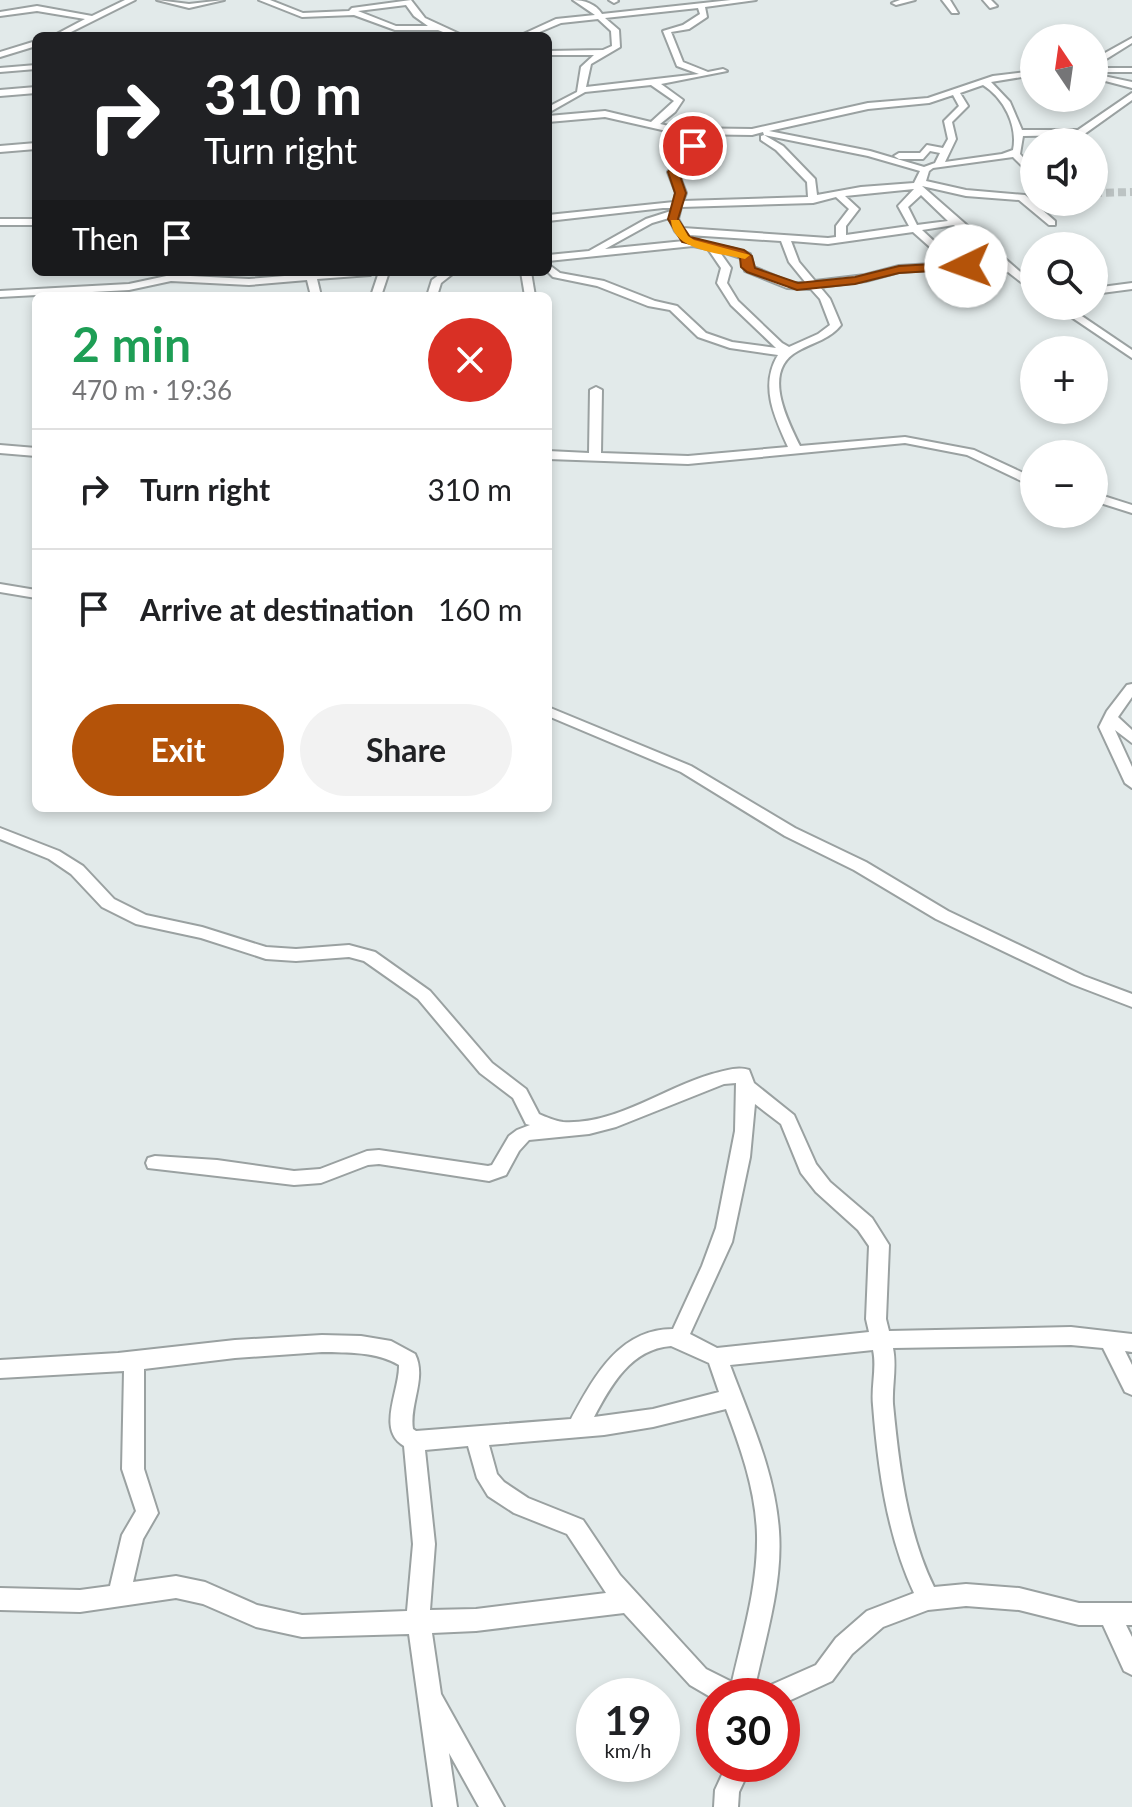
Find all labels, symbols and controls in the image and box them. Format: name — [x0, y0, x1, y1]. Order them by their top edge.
north arrow — [1020, 24, 1108, 112]
map controls — [1020, 24, 1108, 528]
text: 310 m — [204, 60, 362, 127]
icon: right — [72, 64, 176, 168]
pin — [659, 112, 727, 180]
icon: arrive — [671, 124, 715, 168]
text: Turn right — [204, 128, 357, 172]
button: sound — [1020, 128, 1108, 216]
icon: arrive — [155, 216, 199, 260]
text: Then — [72, 220, 139, 256]
position arrow — [924, 224, 1008, 308]
button: search — [1020, 232, 1108, 320]
text: 2 min — [72, 315, 191, 372]
button: close — [428, 318, 512, 402]
button: + — [1020, 336, 1108, 424]
text: 470 m · 19:36 — [72, 374, 232, 406]
button: − — [1020, 440, 1108, 528]
icon: right — [72, 467, 116, 511]
text: Turn right — [140, 471, 270, 507]
text: 310 m — [427, 471, 512, 507]
icon: arrive — [72, 587, 116, 631]
text: Arrive at destination — [140, 591, 414, 627]
text: 160 m — [438, 591, 522, 627]
button: Exit — [72, 704, 284, 796]
button: Share — [300, 704, 512, 796]
speed limit sign: 30 — [696, 1678, 800, 1782]
text: 19 — [605, 1696, 651, 1744]
text: km/h — [605, 1738, 651, 1762]

